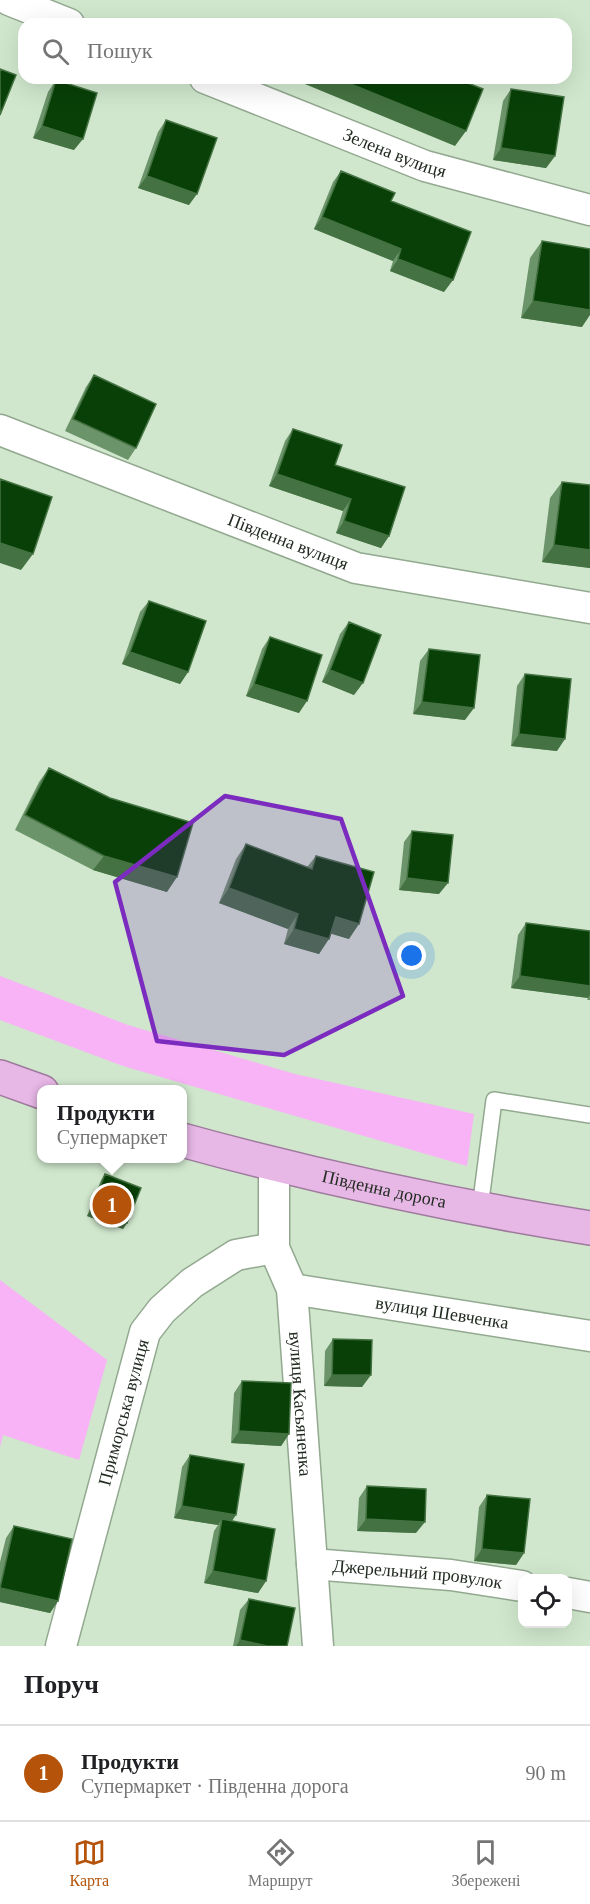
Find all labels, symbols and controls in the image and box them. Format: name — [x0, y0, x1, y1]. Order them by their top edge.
search box — [18, 18, 572, 84]
icon: search — [39, 35, 72, 68]
text: Пошук — [87, 38, 153, 63]
street label: Зелена вулиця — [340, 124, 448, 181]
street label: Південна вулиця — [225, 509, 351, 574]
your location — [397, 941, 426, 970]
popup — [37, 1085, 187, 1163]
text: Продукти — [57, 1100, 155, 1125]
text: Супермаркет — [57, 1126, 167, 1148]
street label: Південна дорога — [320, 1166, 448, 1212]
pin: 1 — [92, 1182, 132, 1228]
street label: вулиця Шевченка — [374, 1292, 510, 1333]
street label: вулиця Касьяненка — [285, 1331, 316, 1477]
street label: Приморська вулиця — [94, 1337, 153, 1488]
street label: Джерельний провулок — [332, 1556, 504, 1593]
map controls — [518, 1574, 572, 1628]
button: locate — [518, 1574, 572, 1628]
text: Поруч — [24, 1670, 99, 1699]
text: Продукти — [81, 1749, 179, 1774]
text: 1 — [39, 1762, 49, 1784]
text: 90 m — [525, 1762, 566, 1784]
text: Супермаркет · Південна дорога — [81, 1775, 349, 1797]
tab: Карта — [69, 1836, 109, 1890]
tab: Маршрут — [248, 1836, 312, 1890]
tab: Збережені — [451, 1836, 521, 1890]

